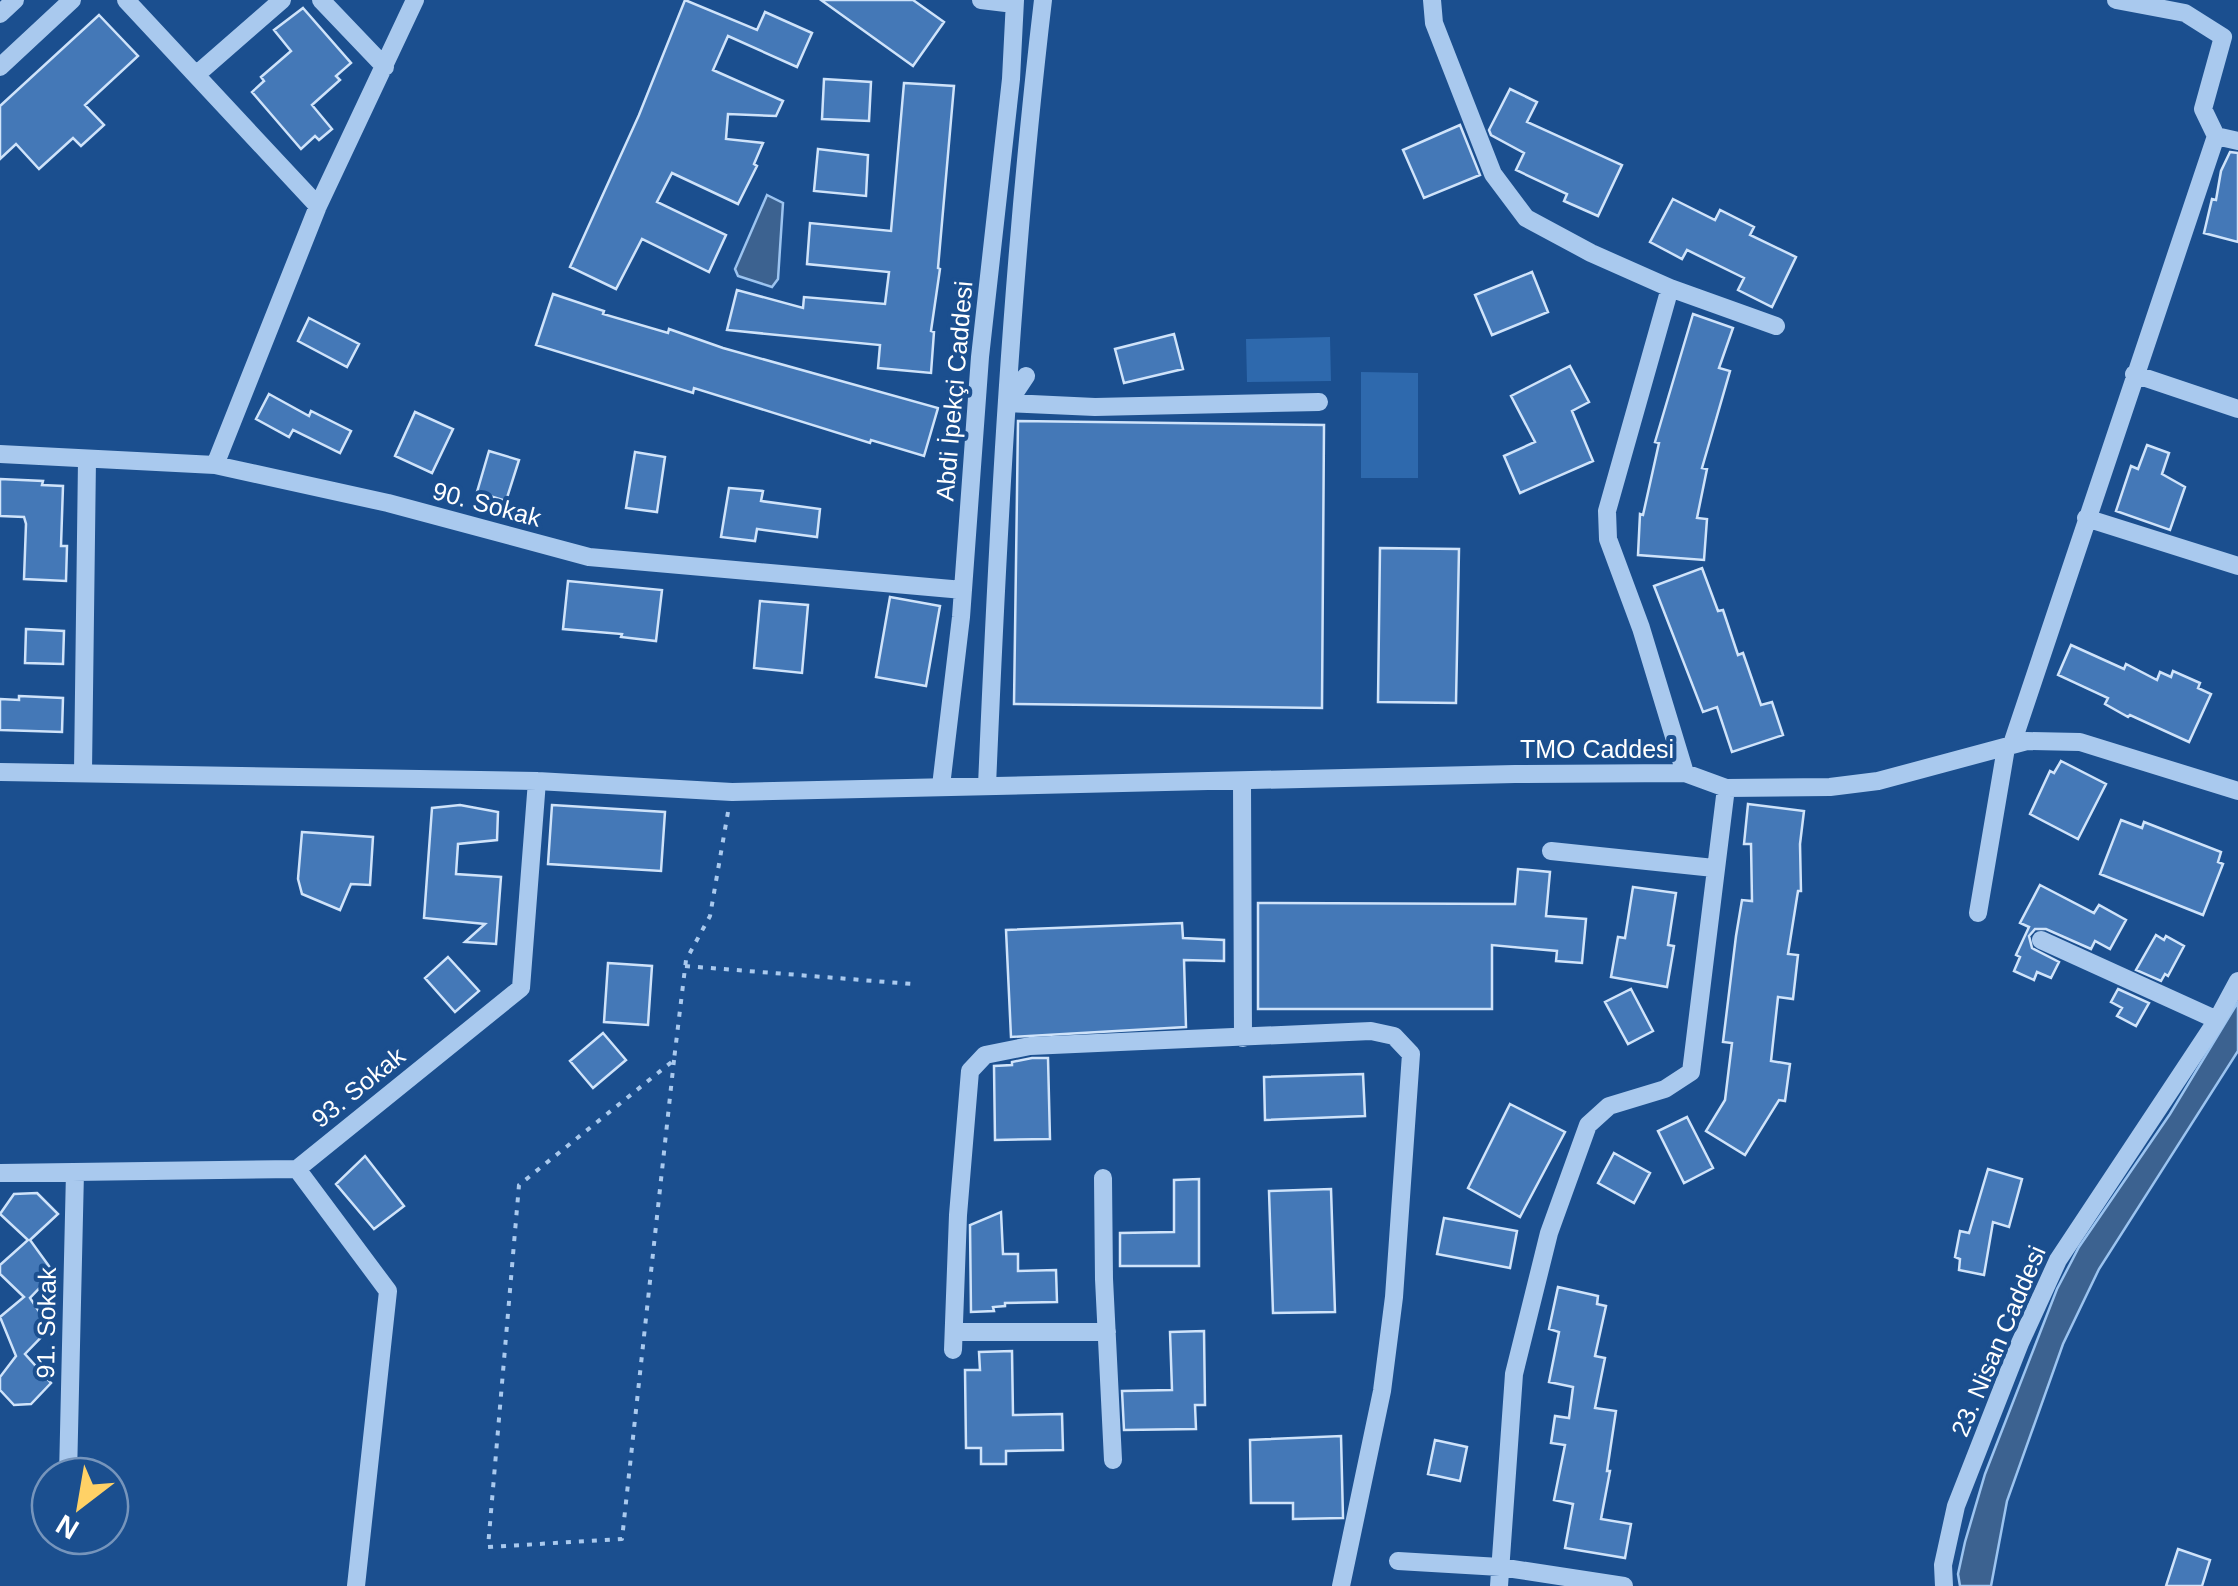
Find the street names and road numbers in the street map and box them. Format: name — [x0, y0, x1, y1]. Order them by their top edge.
street label: Abdi İpekçi Caddesi — [930, 280, 978, 502]
street label: 90. Sokak — [430, 476, 545, 532]
street label: TMO Caddesi — [1520, 735, 1674, 763]
street label: 93. Sokak — [306, 1041, 410, 1133]
street label: 23. Nisan Caddesi — [1945, 1242, 2051, 1440]
street label: 91. Sokak — [31, 1267, 61, 1379]

